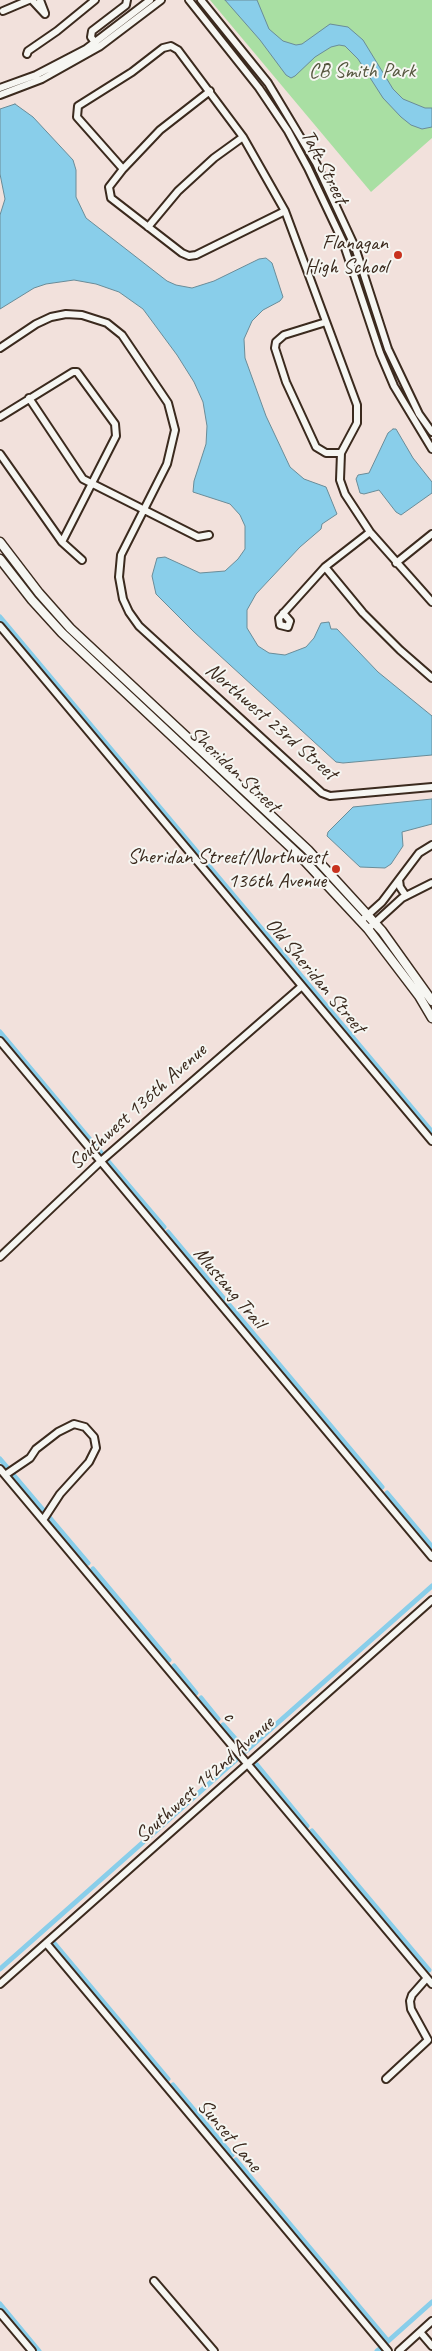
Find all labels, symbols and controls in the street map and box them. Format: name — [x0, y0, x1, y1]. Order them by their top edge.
park label: CB Smith Park — [309, 58, 415, 84]
street label: Taft Street — [295, 126, 353, 208]
place label: Flanagan High School — [305, 230, 388, 280]
marker: Flanagan High School — [392, 249, 404, 261]
street label: Northwest 23rd Street — [200, 658, 342, 786]
street label: Sheridan Street — [183, 721, 285, 819]
place label: Sheridan Street/Northwest 136th Avenue — [127, 844, 326, 894]
marker: Sheridan Street/Northwest 136th Avenue — [330, 863, 342, 875]
street label: Old Sheridan Street — [259, 913, 371, 1039]
street label: Southwest 136th Avenue — [64, 1039, 212, 1175]
street label: Mustang Trail — [187, 1242, 271, 1334]
street label: c — [217, 1705, 241, 1727]
street label: Southwest 142nd Avenue — [130, 1711, 280, 1849]
street label: Sunset Lane — [191, 2094, 267, 2178]

